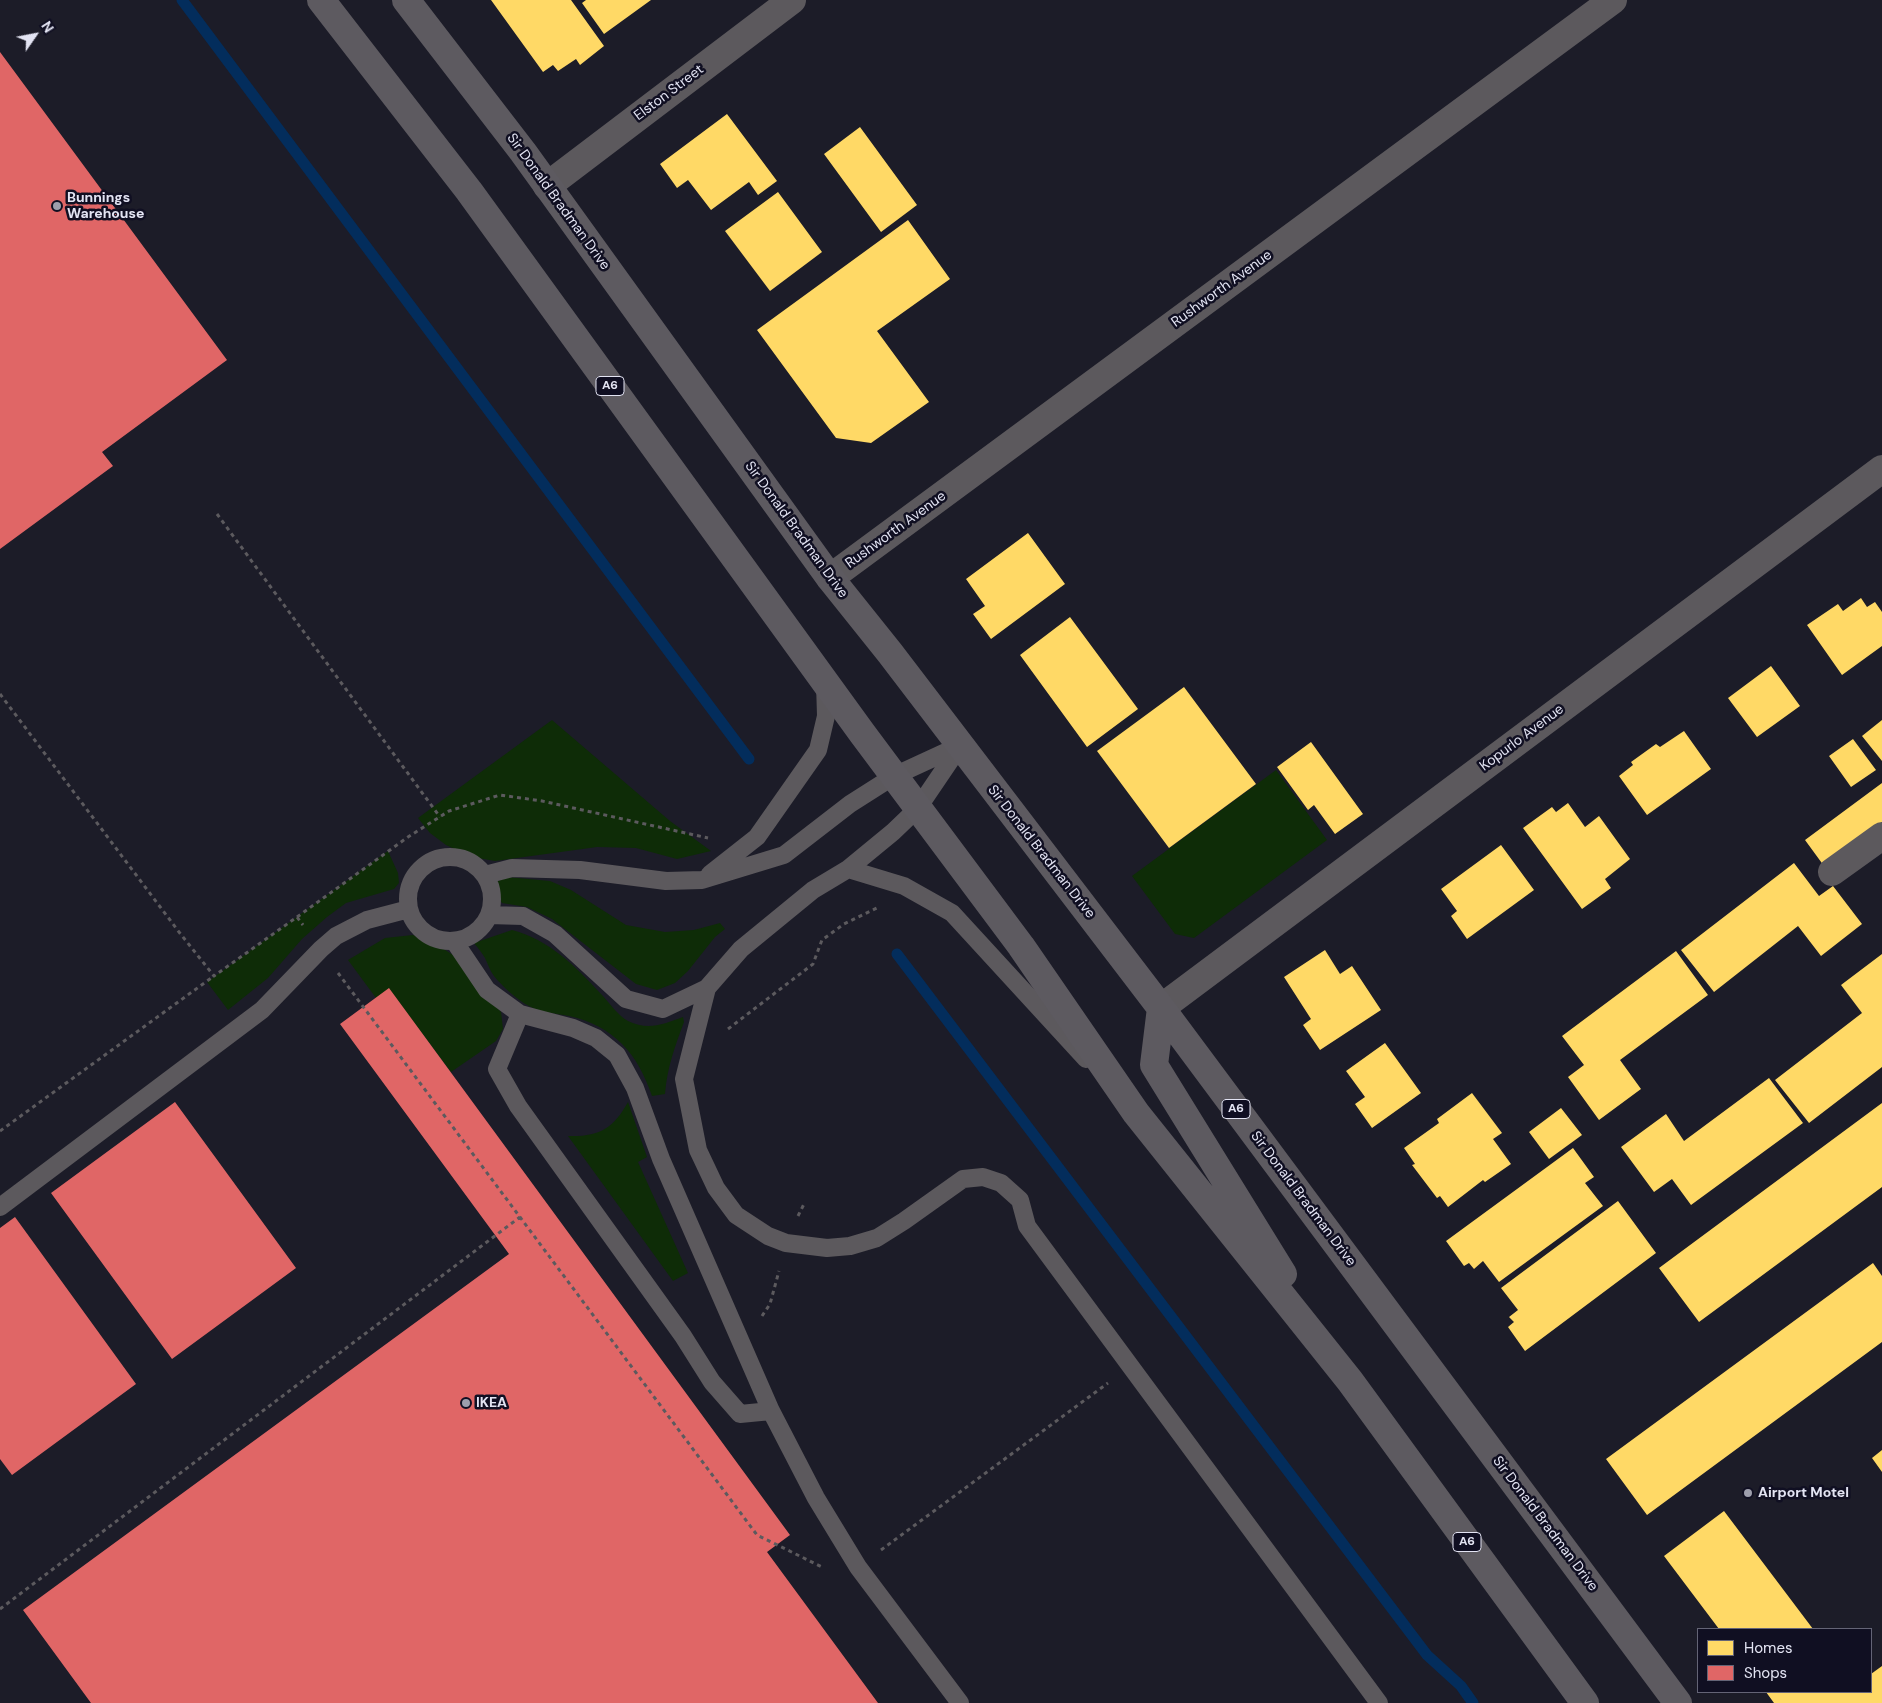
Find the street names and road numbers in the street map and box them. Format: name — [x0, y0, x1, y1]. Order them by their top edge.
street label: Elston Street — [631, 61, 707, 125]
street label: Sir Donald Bradman Drive — [503, 130, 613, 274]
street label: Rushworth Avenue — [1168, 247, 1276, 331]
road number: A6 — [596, 376, 624, 396]
street label: Sir Donald Bradman Drive — [741, 458, 851, 602]
street label: Rushworth Avenue — [842, 488, 950, 572]
street label: Kopurlo Avenue — [1477, 701, 1567, 775]
street label: Sir Donald Bradman Drive — [984, 782, 1098, 922]
road number: A6 — [1222, 1100, 1250, 1118]
street label: Sir Donald Bradman Drive — [1247, 1128, 1359, 1270]
street label: Sir Donald Bradman Drive — [1489, 1453, 1601, 1595]
road number: A6 — [1453, 1532, 1481, 1551]

